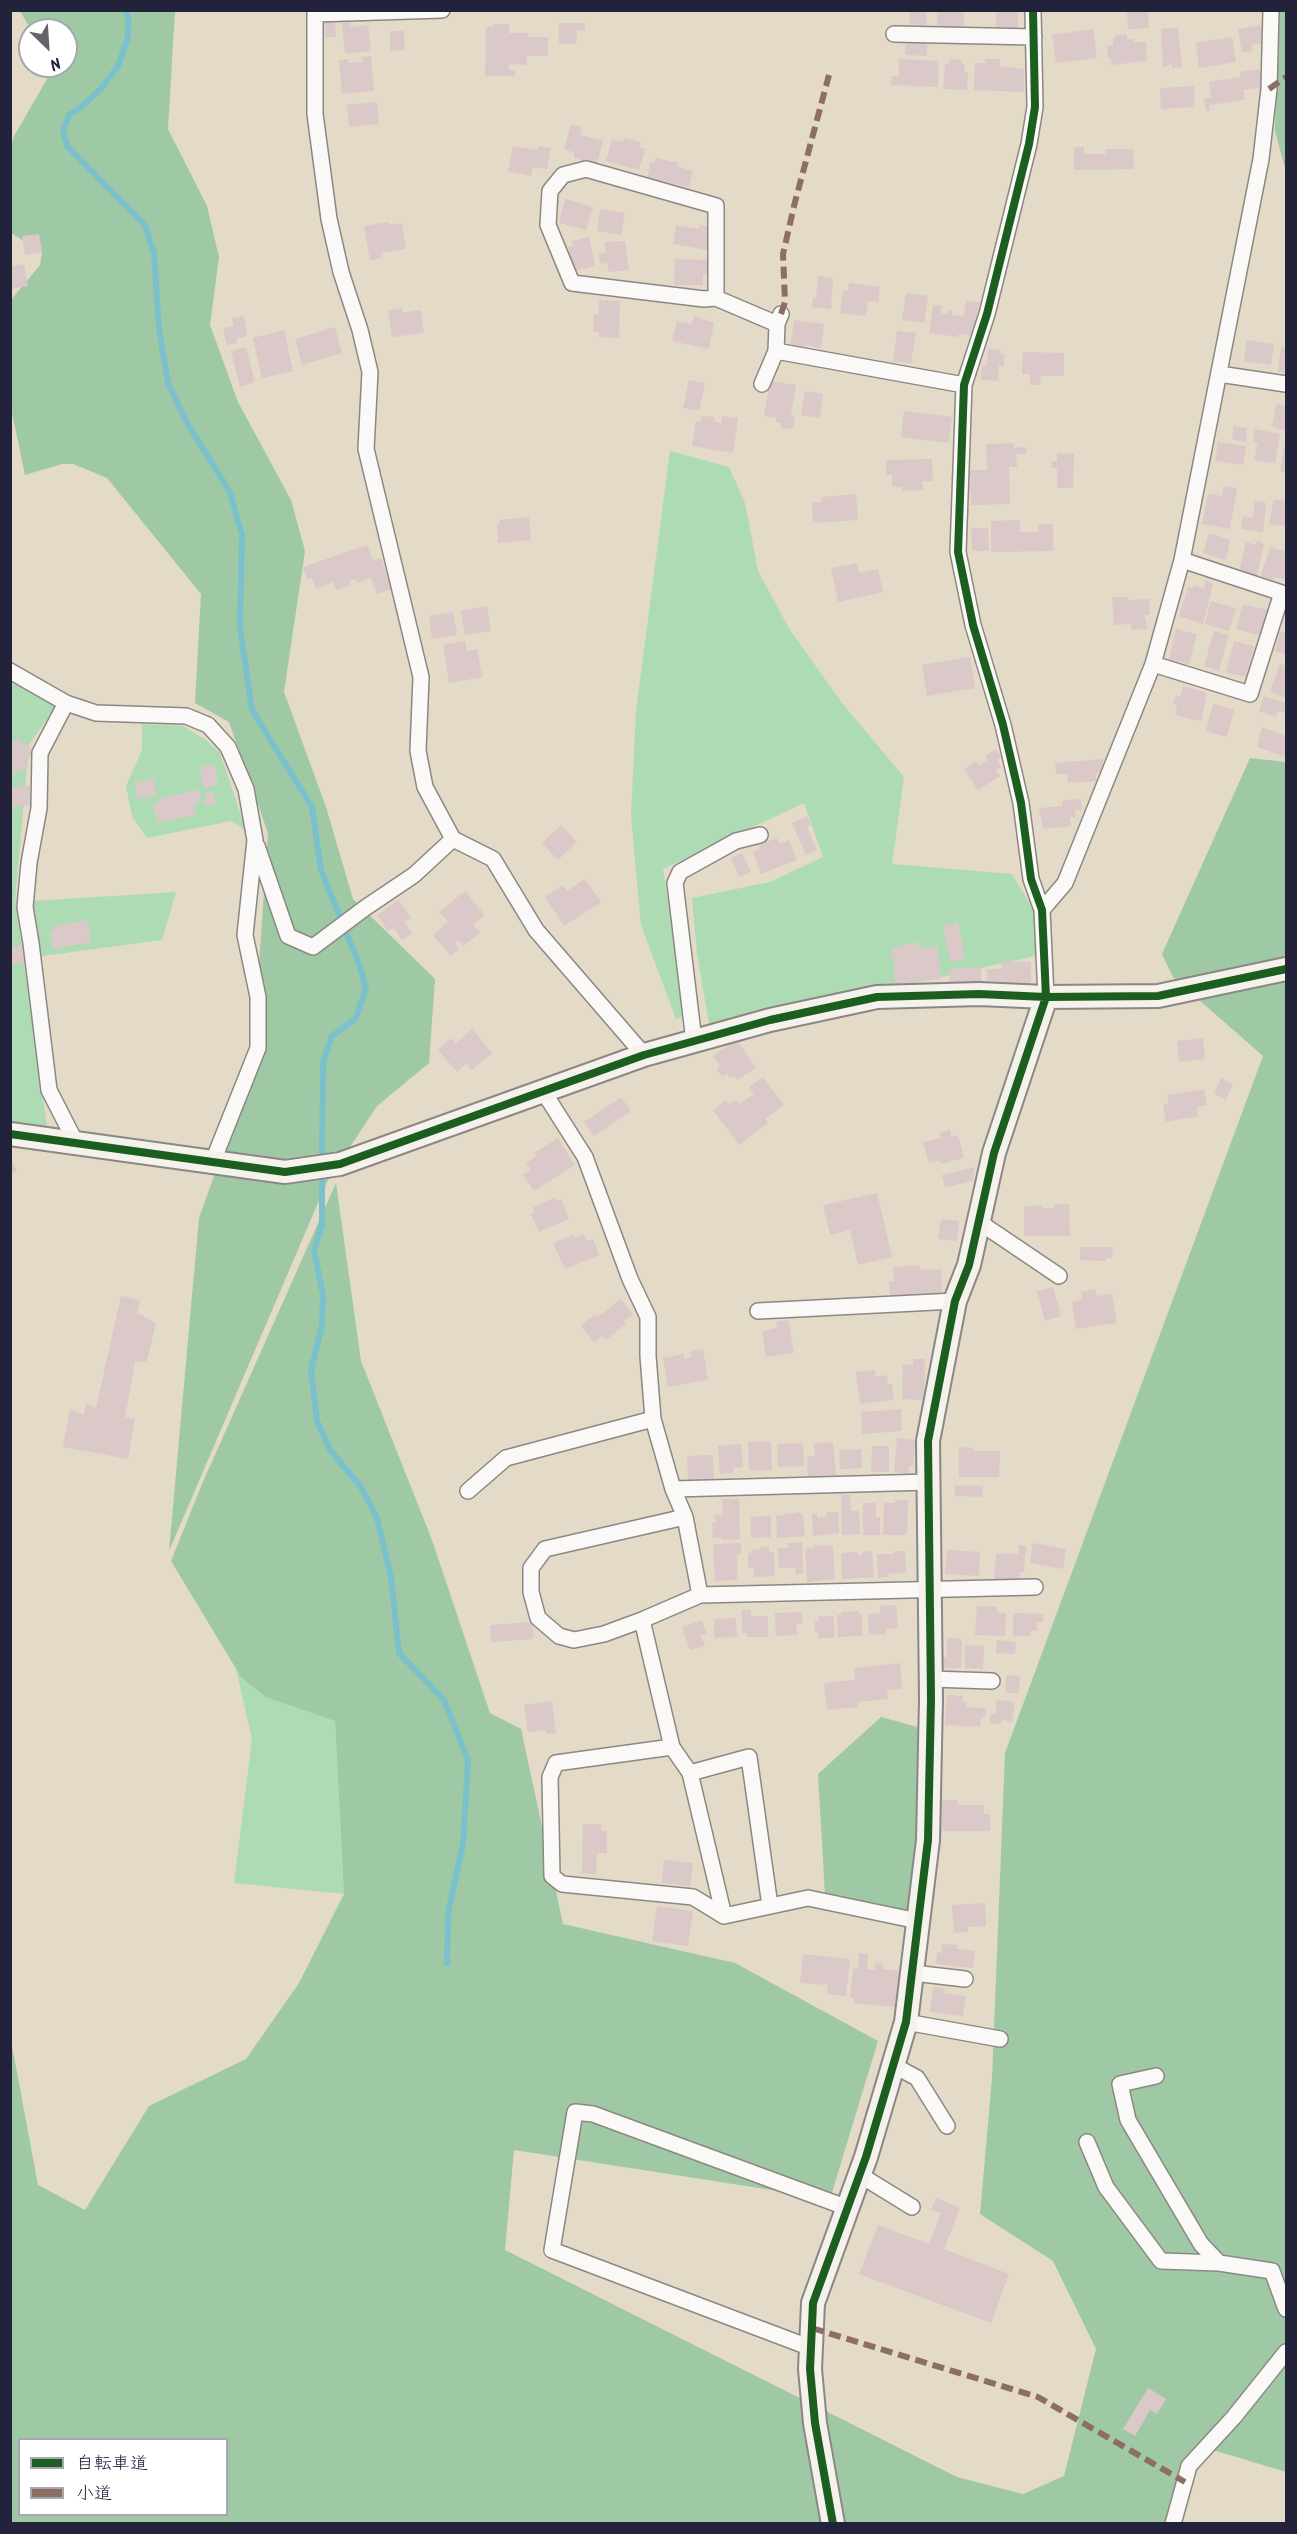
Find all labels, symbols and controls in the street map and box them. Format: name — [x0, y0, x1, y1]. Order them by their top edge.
north arrow — [18, 18, 78, 78]
text: N — [45, 49, 65, 76]
legend — [18, 2438, 228, 2516]
text: 自転車道 — [76, 2450, 148, 2479]
text: 小道 — [76, 2480, 112, 2509]

